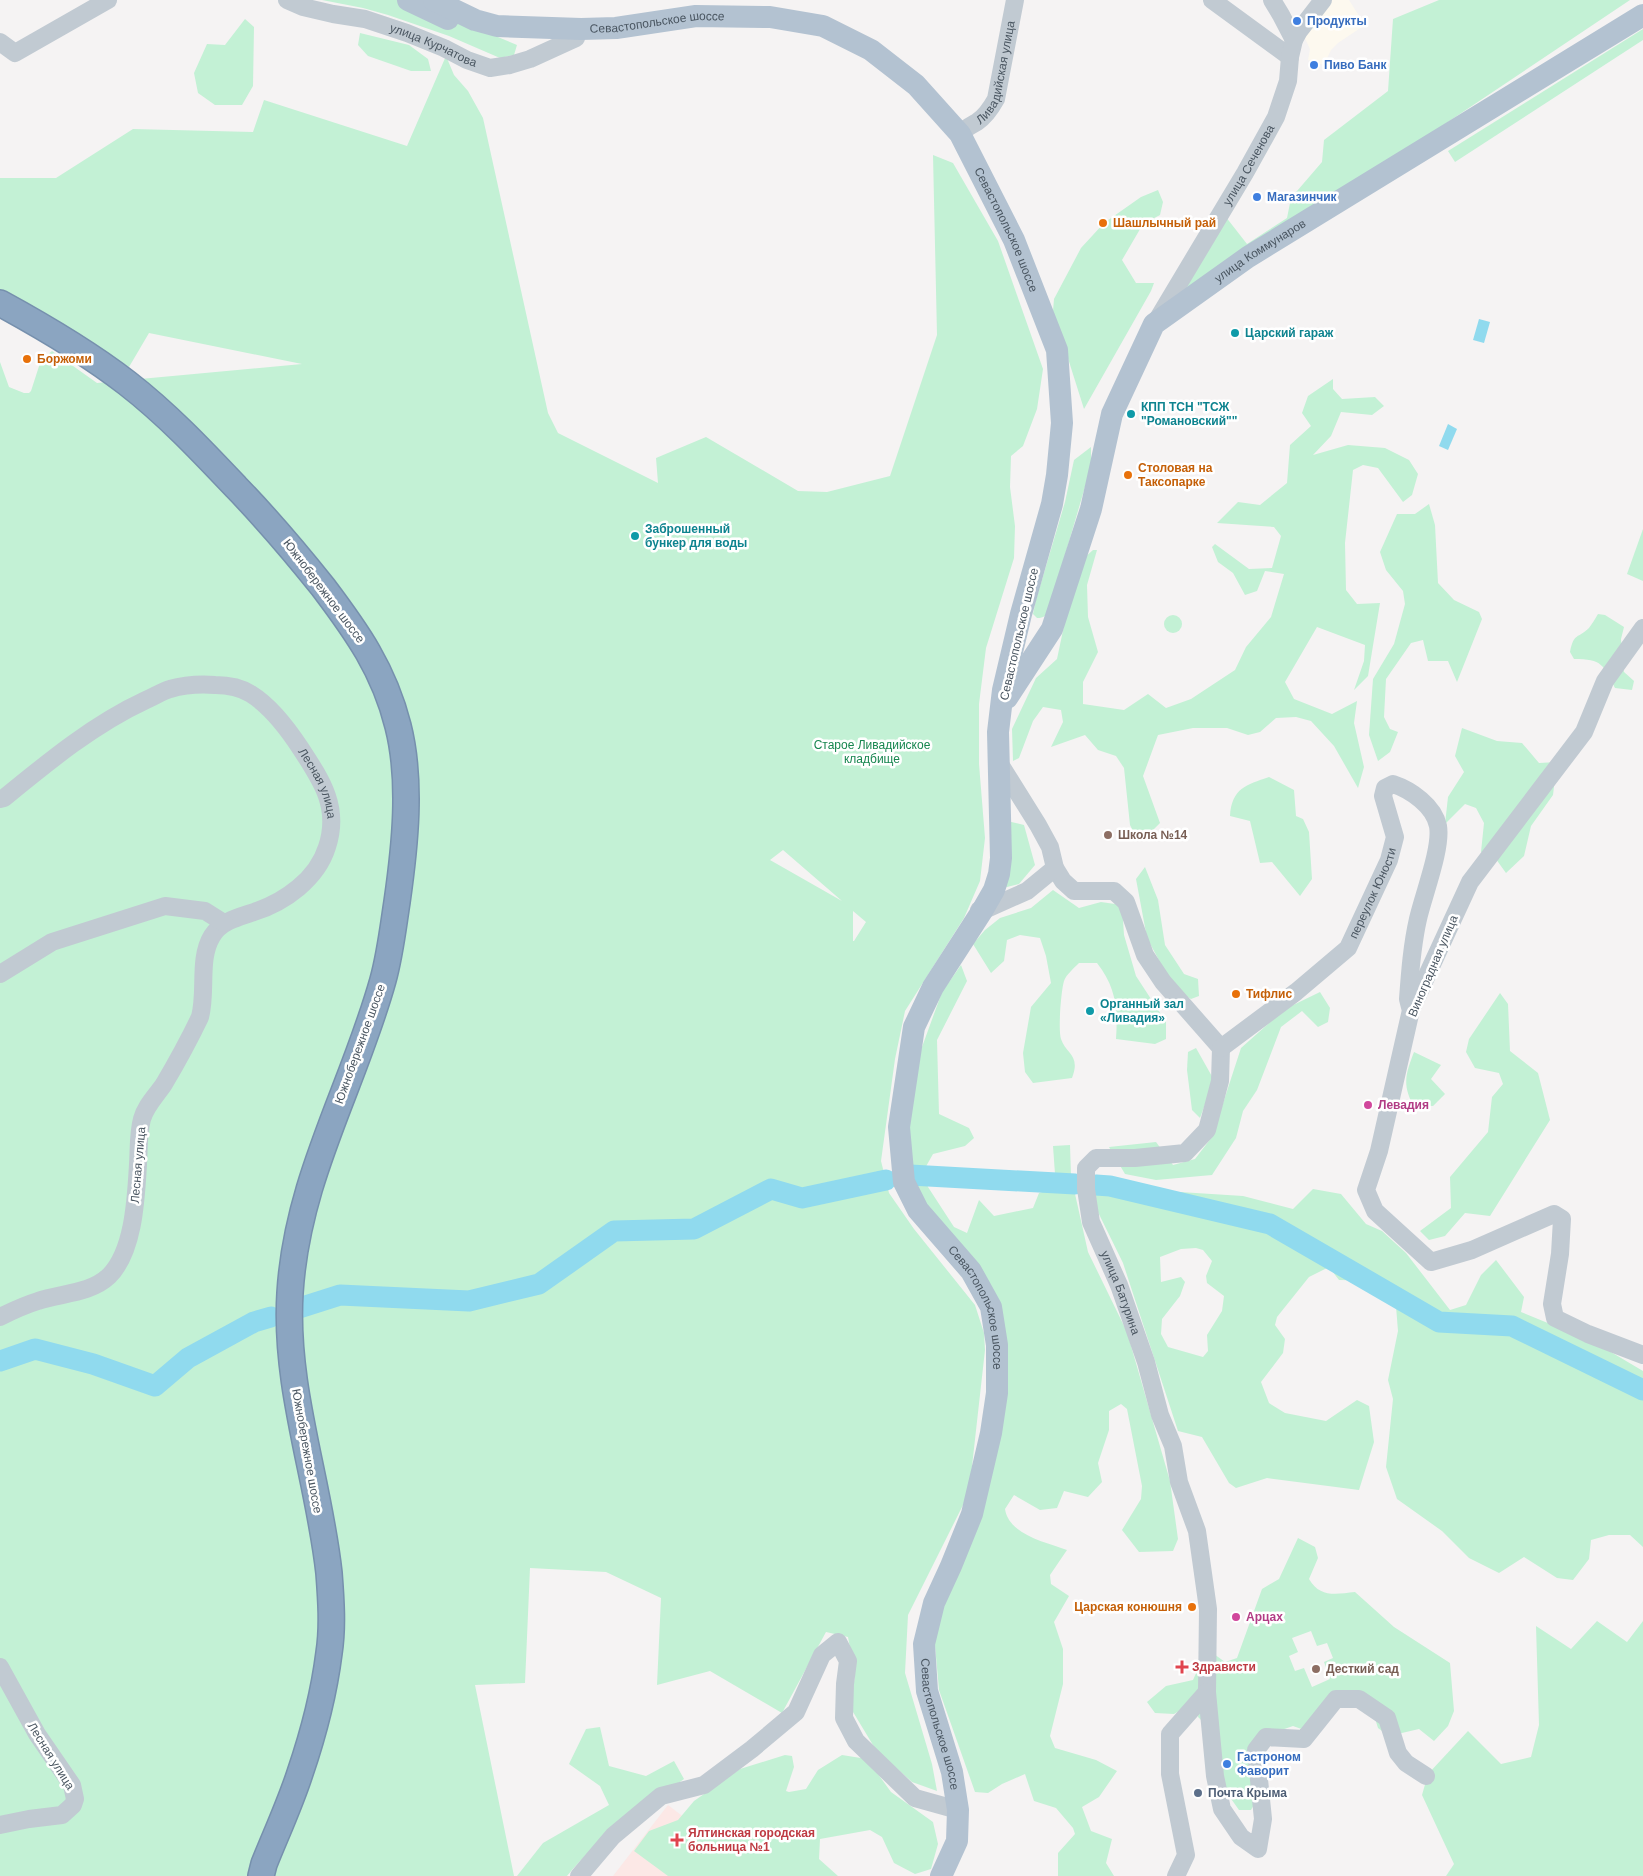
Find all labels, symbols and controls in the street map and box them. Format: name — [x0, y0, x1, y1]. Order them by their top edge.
street label: Севастопольское шоссе — [589, 9, 725, 36]
place label: Продукты — [1307, 14, 1367, 28]
marker: Продукты — [1291, 15, 1303, 27]
street label: Ливадийская улица — [973, 19, 1018, 127]
street label: улица Курчатова — [388, 21, 479, 70]
place label: Пиво Банк — [1324, 58, 1387, 72]
marker: Пиво Банк — [1308, 59, 1320, 71]
street label: улица Сеченова — [1220, 122, 1277, 208]
street label: Севастопольское шоссе — [971, 165, 1041, 294]
place label: Магазинчик — [1267, 190, 1338, 204]
marker: Магазинчик — [1251, 191, 1263, 203]
place label: Шашлычный рай — [1113, 216, 1216, 230]
street label: улица Коммунаров — [1212, 216, 1308, 286]
marker: Шашлычный рай — [1097, 217, 1109, 229]
place label: Царский гараж — [1245, 326, 1334, 340]
marker: Царский гараж — [1229, 327, 1241, 339]
place label: Боржоми — [37, 352, 92, 366]
marker: Боржоми — [21, 353, 33, 365]
place label: КПП ТСН "ТСЖ "Романовский"" — [1141, 400, 1237, 428]
marker: КПП ТСН "ТСЖ "Романовский"" — [1125, 408, 1137, 420]
place label: Столовая на Таксопарке — [1138, 461, 1213, 489]
marker: Столовая на Таксопарке — [1122, 469, 1134, 481]
place label: Заброшенный бункер для воды — [645, 522, 747, 550]
marker: Заброшенный бункер для воды — [629, 530, 641, 542]
street label: Южнобережное шоссе — [280, 536, 368, 646]
street label: Севастопольское шоссе — [997, 566, 1041, 702]
park label: Старое Ливадийское кладбище — [814, 738, 931, 766]
street label: Лесная улица — [295, 745, 338, 819]
place label: Школа №14 — [1118, 828, 1188, 842]
marker: Школа №14 — [1102, 829, 1114, 841]
street label: переулок Юности — [1346, 846, 1399, 941]
street label: Виноградная улица — [1405, 913, 1461, 1019]
street label: Южнобережное шоссе — [332, 982, 388, 1106]
place label: Тифлис — [1246, 987, 1292, 1001]
marker: Тифлис — [1230, 988, 1242, 1000]
place label: Органный зал «Ливадия» — [1100, 997, 1184, 1025]
marker: Органный зал «Ливадия» — [1084, 1005, 1096, 1017]
place label: Левадия — [1378, 1098, 1429, 1112]
marker: Левадия — [1362, 1099, 1374, 1111]
street label: Лесная улица — [128, 1126, 148, 1204]
street label: Севастопольское шоссе — [945, 1243, 1004, 1370]
street label: улица Батурина — [1098, 1248, 1143, 1337]
street label: Южнобережное шоссе — [289, 1388, 325, 1515]
place label: Царская конюшня — [1074, 1600, 1182, 1614]
marker: Царская конюшня — [1186, 1601, 1198, 1613]
place label: Арцах — [1246, 1610, 1283, 1624]
marker: Арцах — [1230, 1611, 1242, 1623]
street label: Севастопольское шоссе — [918, 1658, 962, 1791]
place label: Здрависти — [1192, 1660, 1256, 1674]
marker: Здрависти — [1176, 1661, 1188, 1673]
place label: Десткий сад — [1326, 1662, 1399, 1676]
marker: Десткий сад — [1310, 1663, 1322, 1675]
street label: Лесная улица — [25, 1720, 77, 1792]
place label: Гастроном Фаворит — [1237, 1750, 1301, 1778]
marker: Гастроном Фаворит — [1221, 1758, 1233, 1770]
place label: Почта Крыма — [1208, 1786, 1287, 1800]
marker: Почта Крыма — [1192, 1787, 1204, 1799]
place label: Ялтинская городская больница №1 — [688, 1826, 815, 1854]
marker: Ялтинская городская больница №1 — [670, 1833, 684, 1847]

